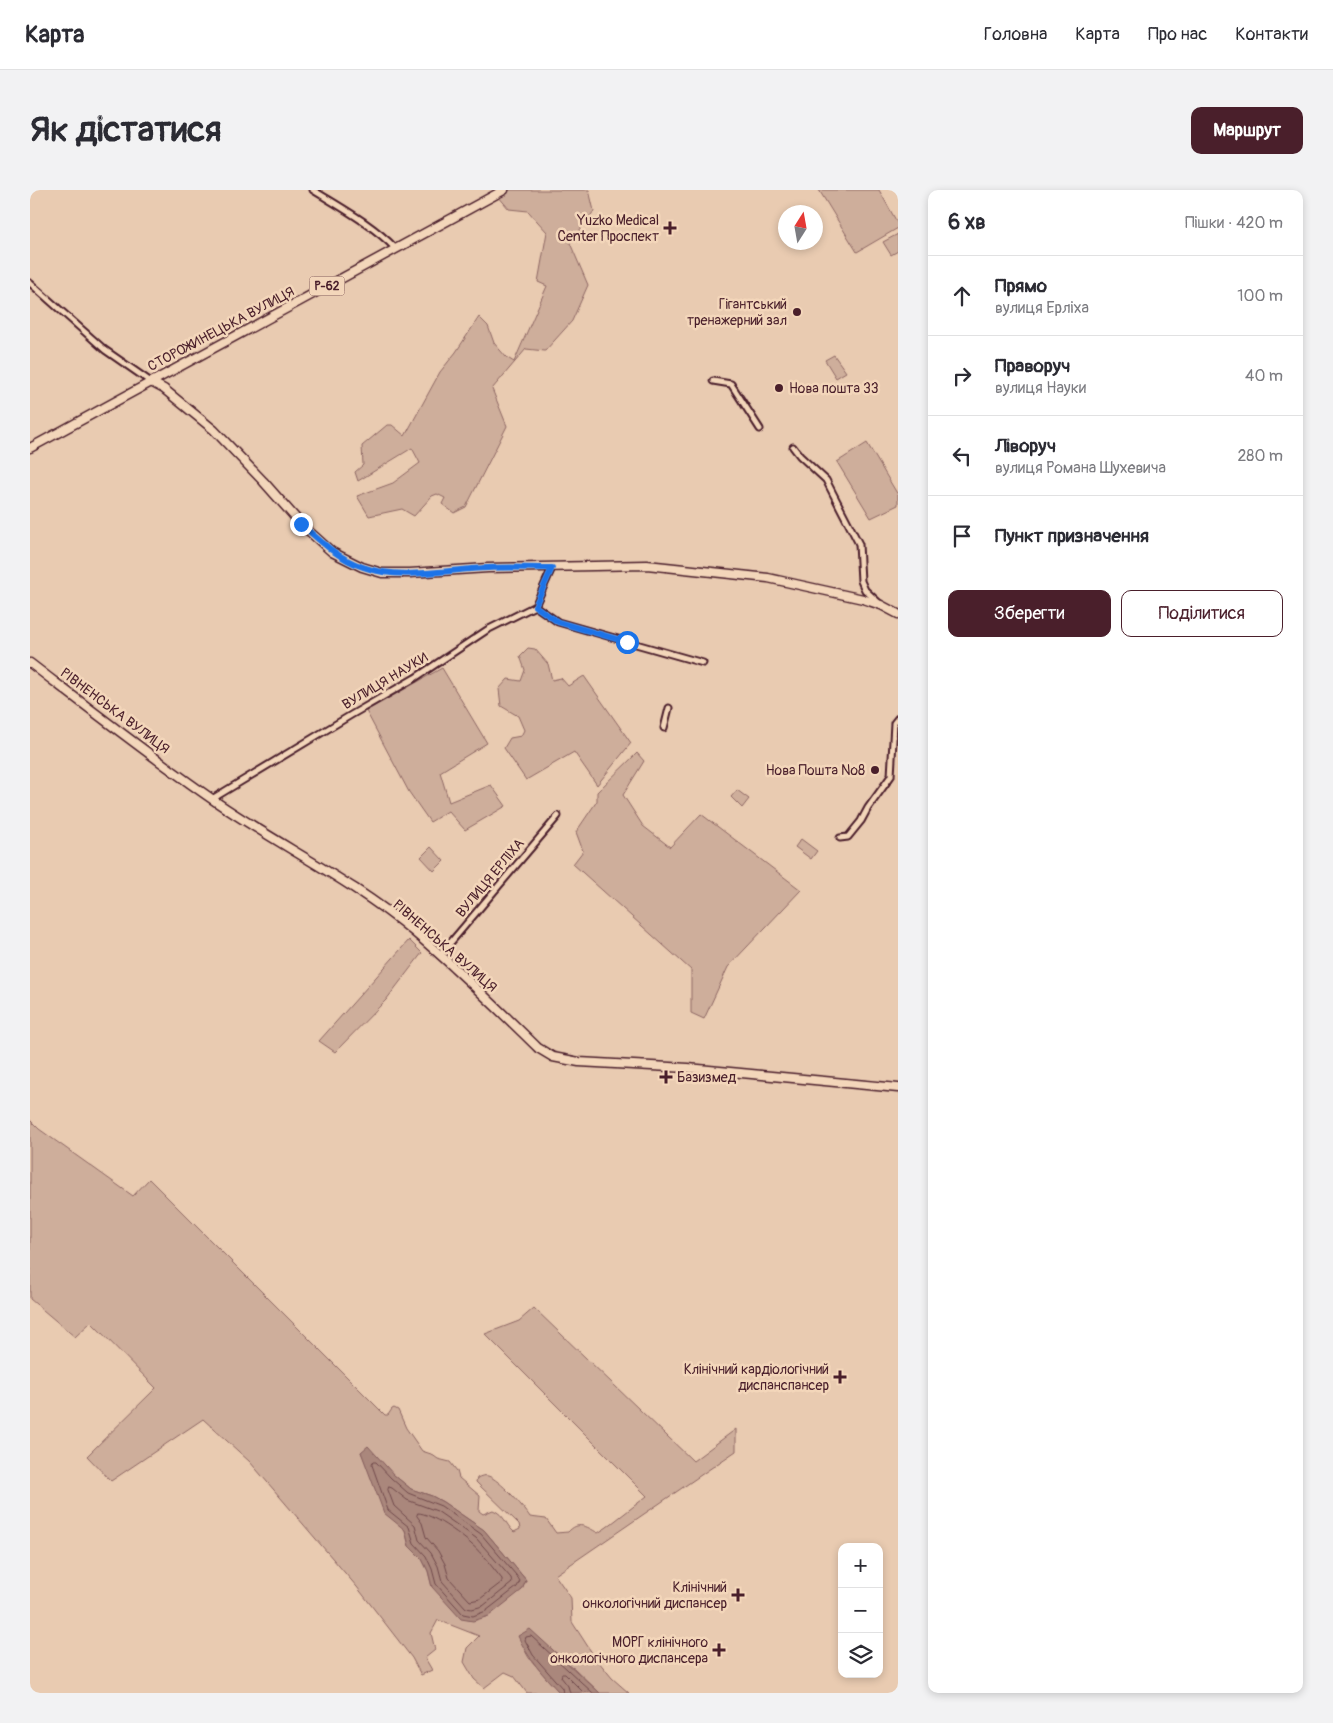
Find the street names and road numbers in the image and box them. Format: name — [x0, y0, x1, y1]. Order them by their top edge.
road number: Р-62 — [310, 276, 344, 295]
street label: СТОРОЖИНЕЦЬКА ВУЛИЦЯ — [145, 283, 297, 375]
street label: ВУЛИЦЯ НАУКИ — [339, 649, 431, 713]
street label: РІВНЕНСЬКА ВУЛИЦЯ — [57, 664, 173, 758]
street label: ВУЛИЦЯ ЕРЛІХА — [452, 835, 528, 921]
street label: РІВНЕНСЬКА ВУЛИЦЯ — [390, 896, 500, 996]

